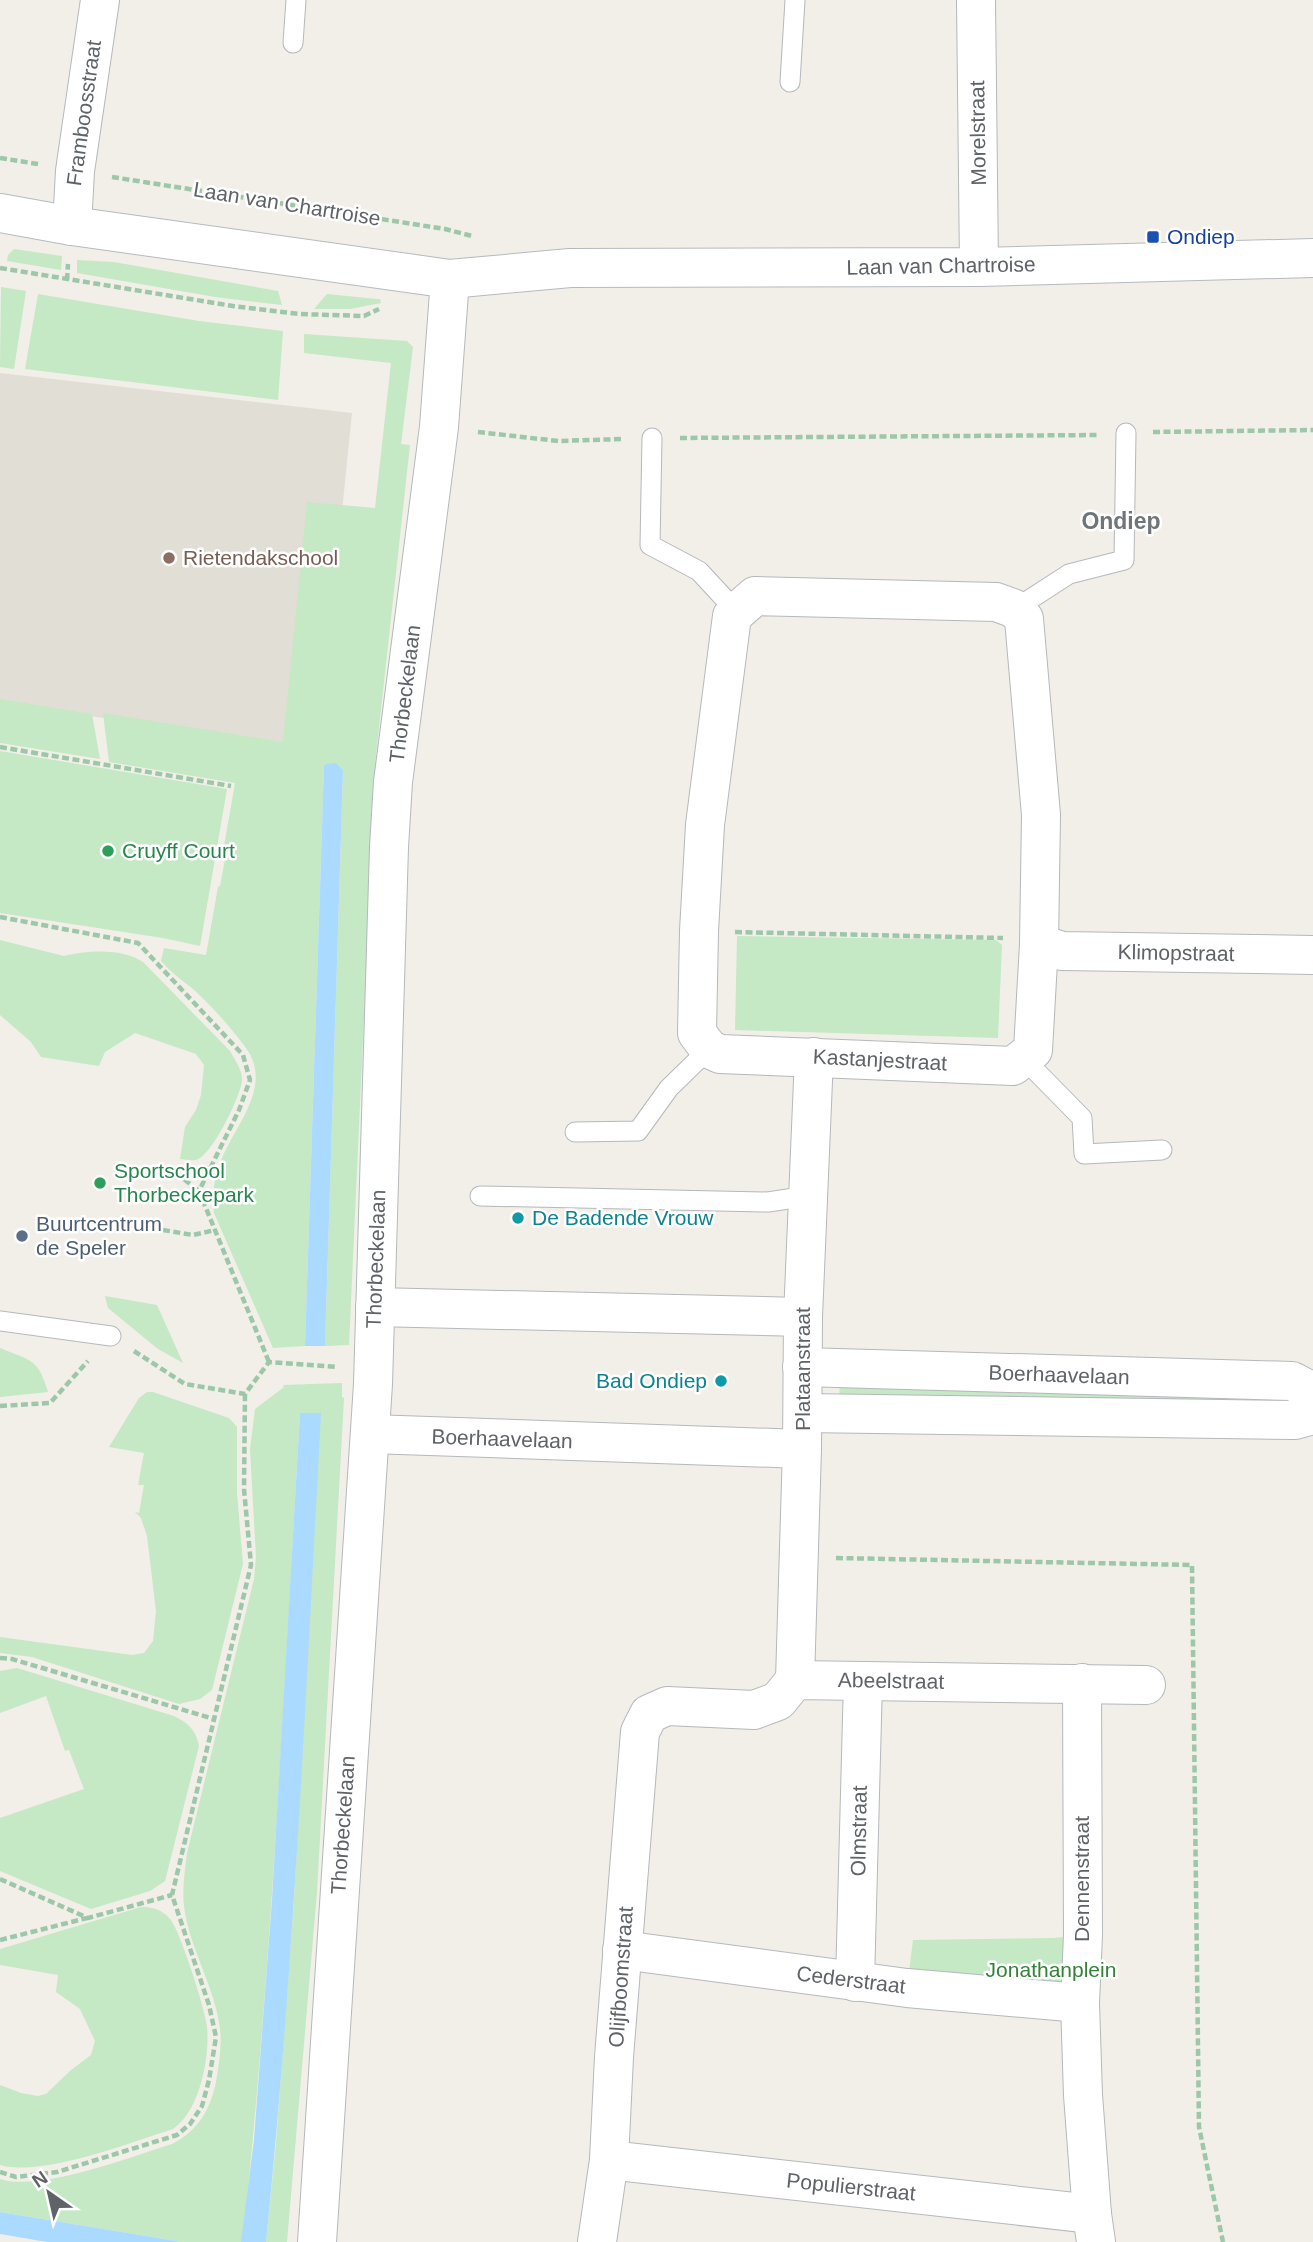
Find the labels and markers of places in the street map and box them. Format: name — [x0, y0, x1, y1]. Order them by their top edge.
place label: Ondiep — [1167, 225, 1235, 248]
marker: Ondiep — [1145, 229, 1161, 245]
place label: Rietendakschool — [183, 546, 338, 569]
marker: Rietendakschool — [161, 550, 177, 566]
place label: Cruyff Court — [122, 839, 235, 862]
marker: Cruyff Court — [100, 843, 116, 859]
place label: Sportschool Thorbeckepark — [114, 1159, 255, 1206]
marker: Sportschool Thorbeckepark — [92, 1175, 108, 1191]
place label: De Badende Vrouw — [532, 1206, 714, 1229]
marker: De Badende Vrouw — [510, 1210, 526, 1226]
place label: Buurtcentrum de Speler — [36, 1212, 162, 1259]
marker: Buurtcentrum de Speler — [14, 1228, 30, 1244]
place label: Bad Ondiep — [596, 1369, 707, 1392]
marker: Bad Ondiep — [713, 1373, 729, 1389]

